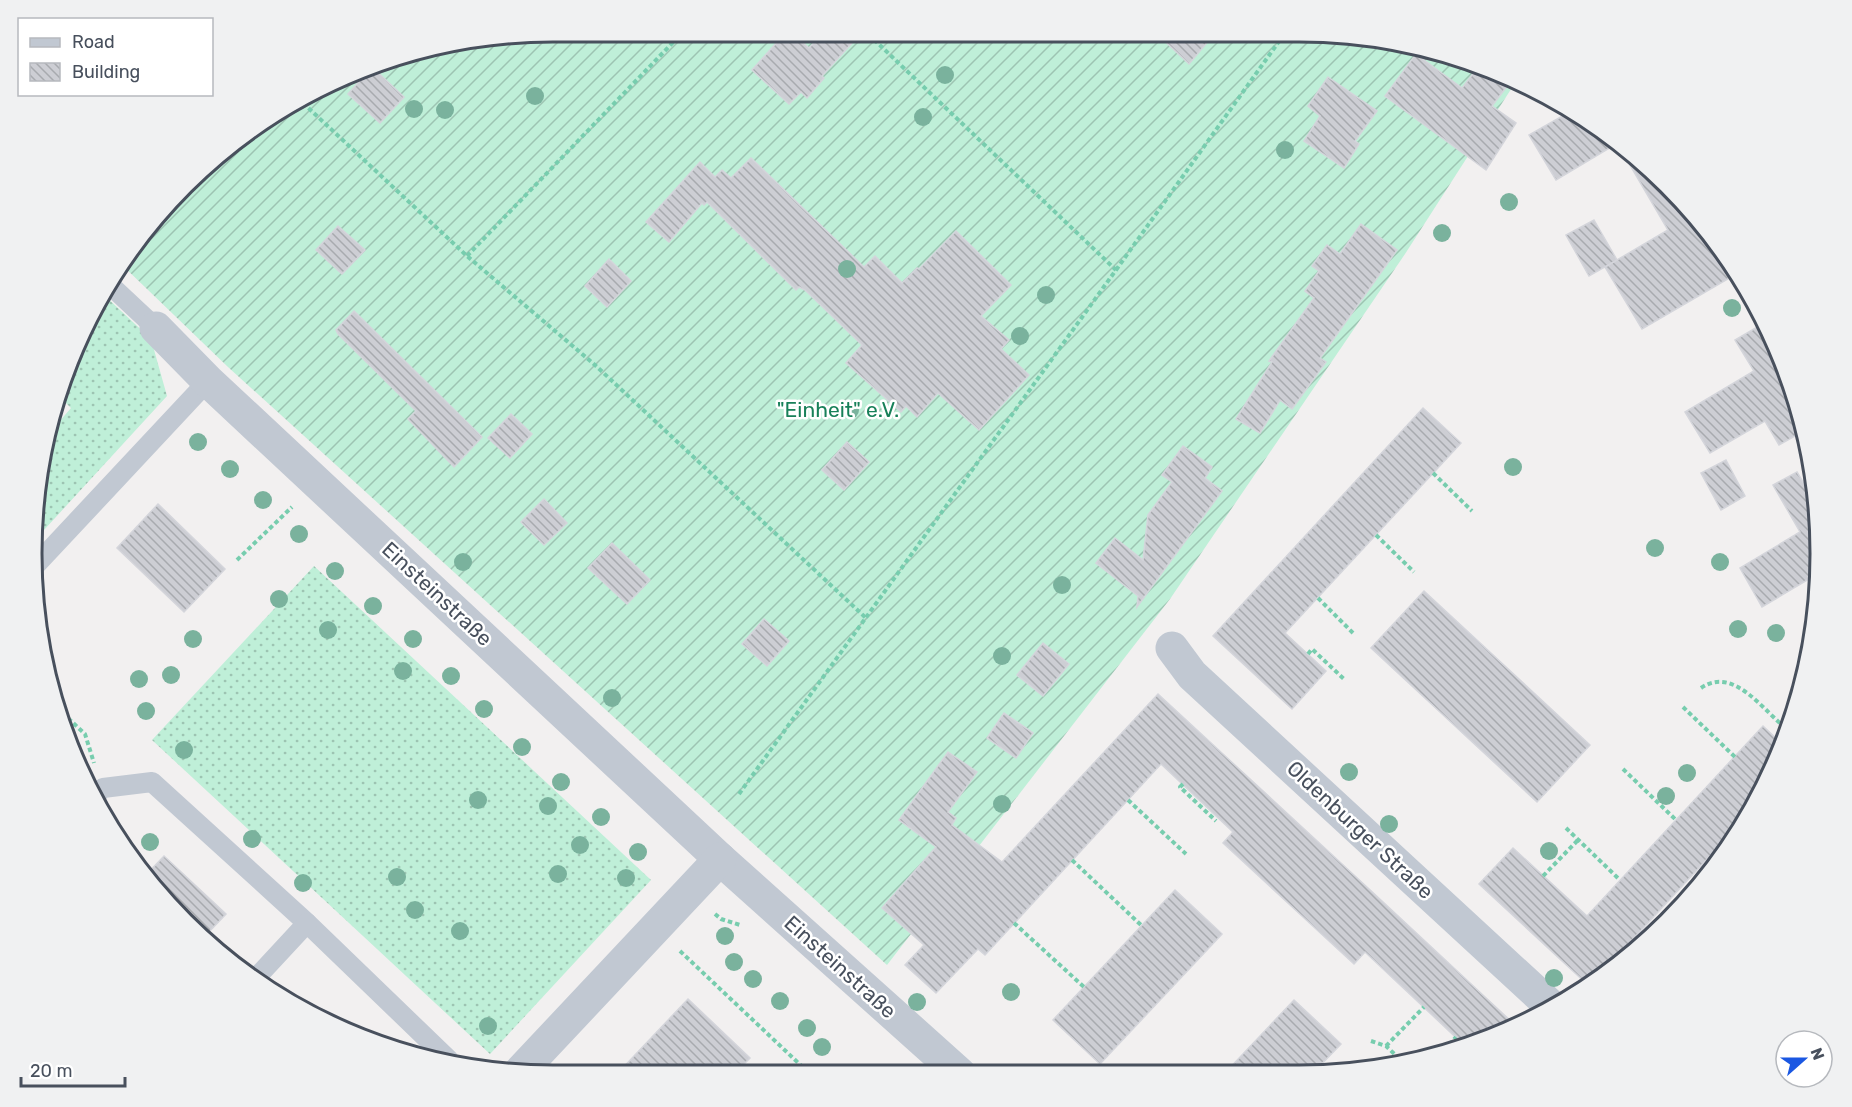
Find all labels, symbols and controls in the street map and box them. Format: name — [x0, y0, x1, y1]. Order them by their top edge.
legend — [18, 18, 213, 96]
text: Road — [72, 31, 115, 53]
text: Building — [72, 61, 140, 83]
park label: "Einheit" e.V. — [777, 397, 899, 422]
street label: Einsteinstraße — [377, 536, 498, 651]
street label: Oldenburger Straße — [1282, 755, 1439, 904]
street label: Einsteinstraße — [779, 910, 901, 1023]
north arrow — [1774, 1029, 1834, 1089]
text: N — [1807, 1045, 1828, 1063]
scale bar — [21, 1050, 124, 1088]
text: 20 m — [30, 1060, 72, 1082]

